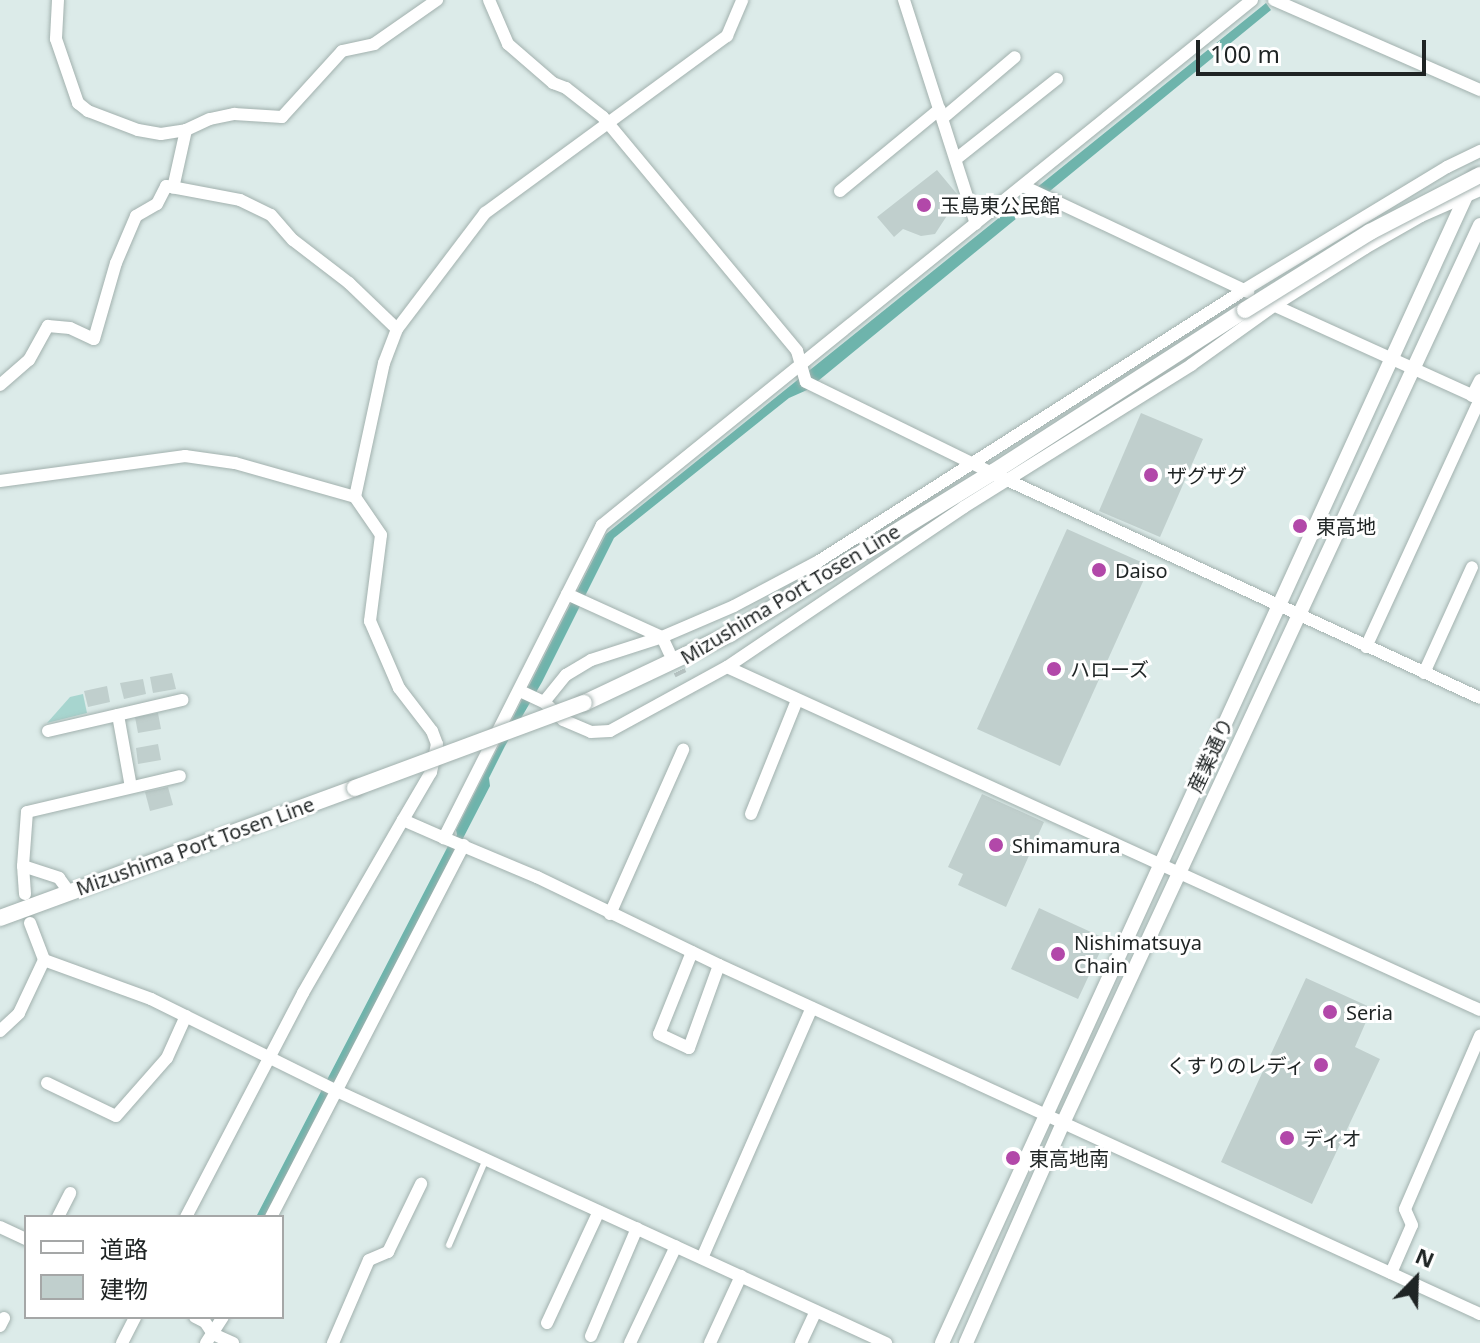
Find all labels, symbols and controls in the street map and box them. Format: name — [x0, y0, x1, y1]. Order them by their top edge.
scale bar — [1200, 24, 1430, 74]
text: 100 m — [1210, 37, 1280, 70]
place label: 玉島東公民館 — [940, 193, 1060, 217]
marker: 玉島東公民館 — [915, 196, 933, 214]
place label: ザグザグ — [1167, 463, 1247, 487]
marker: ザグザグ — [1142, 466, 1160, 484]
place label: 東高地 — [1316, 514, 1376, 538]
marker: 東高地 — [1291, 517, 1309, 535]
street label: Mizushima Port Tosen Line — [676, 519, 904, 669]
place label: Daiso — [1115, 558, 1168, 582]
marker: Daiso — [1090, 561, 1108, 579]
place label: ハローズ — [1070, 657, 1150, 681]
marker: ハローズ — [1045, 660, 1063, 678]
street label: 産業通り — [1182, 714, 1238, 796]
street label: Mizushima Port Tosen Line — [73, 792, 317, 900]
place label: Shimamura — [1012, 833, 1121, 857]
marker: Shimamura — [987, 836, 1005, 854]
place label: Nishimatsuya Chain — [1074, 930, 1202, 977]
marker: Nishimatsuya Chain — [1049, 945, 1067, 963]
place label: Seria — [1346, 1000, 1393, 1024]
marker: Seria — [1321, 1003, 1339, 1021]
place label: くすりのレディ — [1165, 1053, 1305, 1077]
marker: くすりのレディ — [1312, 1056, 1330, 1074]
place label: ディオ — [1303, 1126, 1363, 1150]
marker: ディオ — [1278, 1129, 1296, 1147]
place label: 東高地南 — [1029, 1146, 1109, 1170]
marker: 東高地南 — [1004, 1149, 1022, 1167]
legend — [24, 1215, 284, 1319]
text: 道路 — [100, 1232, 148, 1265]
north arrow — [1376, 1239, 1456, 1319]
text: N — [1411, 1240, 1439, 1274]
text: 建物 — [100, 1272, 148, 1305]

